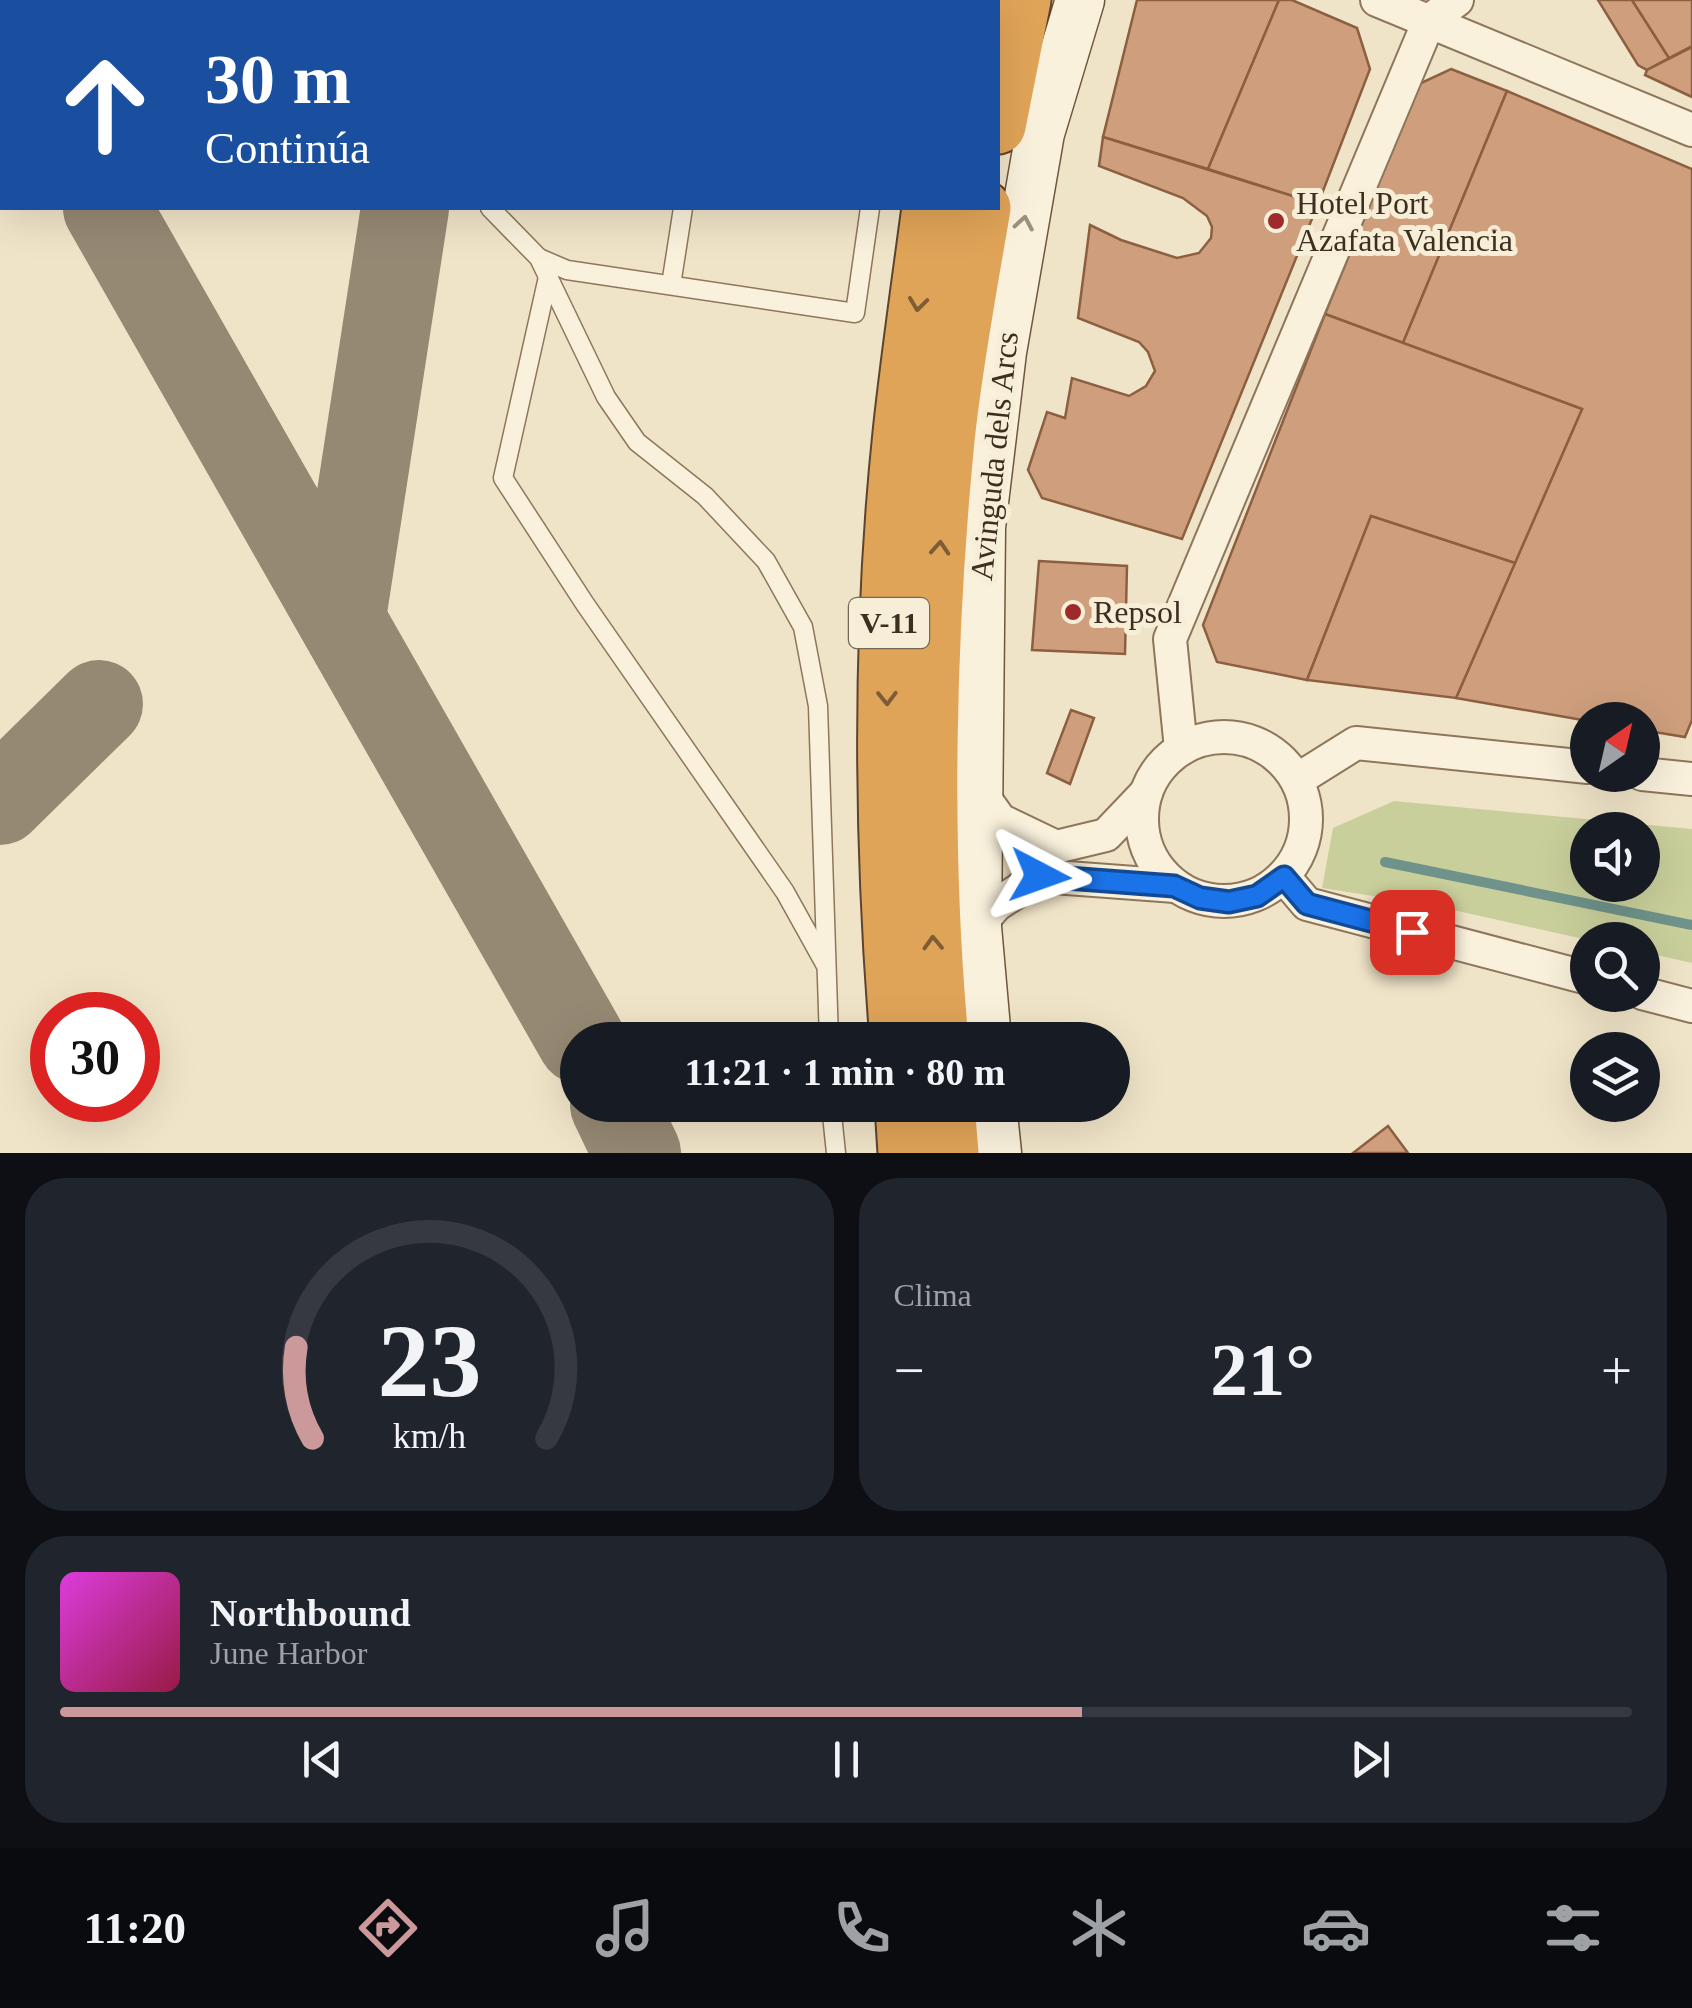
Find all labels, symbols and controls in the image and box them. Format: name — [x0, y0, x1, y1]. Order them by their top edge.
icon: ahead — [40, 40, 170, 170]
text: 30 m — [205, 41, 351, 118]
text: Continúa — [205, 123, 370, 173]
place label: Hotel Port Azafata Valencia — [1296, 185, 1513, 258]
marker: Hotel Port Azafata Valencia — [1265, 210, 1287, 232]
one-way arrow — [1013, 214, 1034, 231]
one-way arrow — [908, 296, 929, 313]
street label: Avinguda dels Arcs — [963, 330, 1025, 582]
one-way arrow — [929, 540, 950, 556]
place label: Repsol — [1093, 594, 1182, 630]
road number: V-11 — [849, 598, 929, 648]
marker: Repsol — [1062, 601, 1084, 623]
one-way arrow — [877, 690, 898, 706]
north arrow — [1570, 702, 1660, 792]
map controls — [1570, 702, 1660, 1122]
button: sound — [1570, 812, 1660, 902]
position arrow — [988, 824, 1092, 928]
pin — [1370, 890, 1455, 975]
icon: arrive — [1385, 905, 1440, 960]
button: search — [1570, 922, 1660, 1012]
one-way arrow — [922, 934, 943, 950]
speed limit sign: 30 — [30, 992, 160, 1122]
button: layers — [1570, 1032, 1660, 1122]
text: 11:21 · 1 min · 80 m — [685, 1051, 1005, 1093]
text: Clima — [894, 1277, 972, 1313]
text: 23 — [377, 1303, 481, 1418]
text: 21° — [1210, 1328, 1315, 1411]
text: − — [894, 1340, 925, 1401]
text: + — [1601, 1340, 1632, 1401]
text: km/h — [393, 1416, 466, 1456]
text: Northbound — [210, 1592, 411, 1634]
text: June Harbor — [210, 1635, 367, 1671]
icon: previous — [295, 1732, 350, 1787]
icon: pause — [819, 1732, 874, 1787]
icon: next — [1343, 1732, 1398, 1787]
icon: directions — [353, 1893, 423, 1963]
icon: music — [590, 1893, 660, 1963]
icon: phone — [827, 1893, 897, 1963]
icon: climate — [1064, 1893, 1134, 1963]
icon: car — [1301, 1893, 1371, 1963]
icon: filters — [1538, 1893, 1608, 1963]
text: 11:20 — [84, 1903, 186, 1953]

